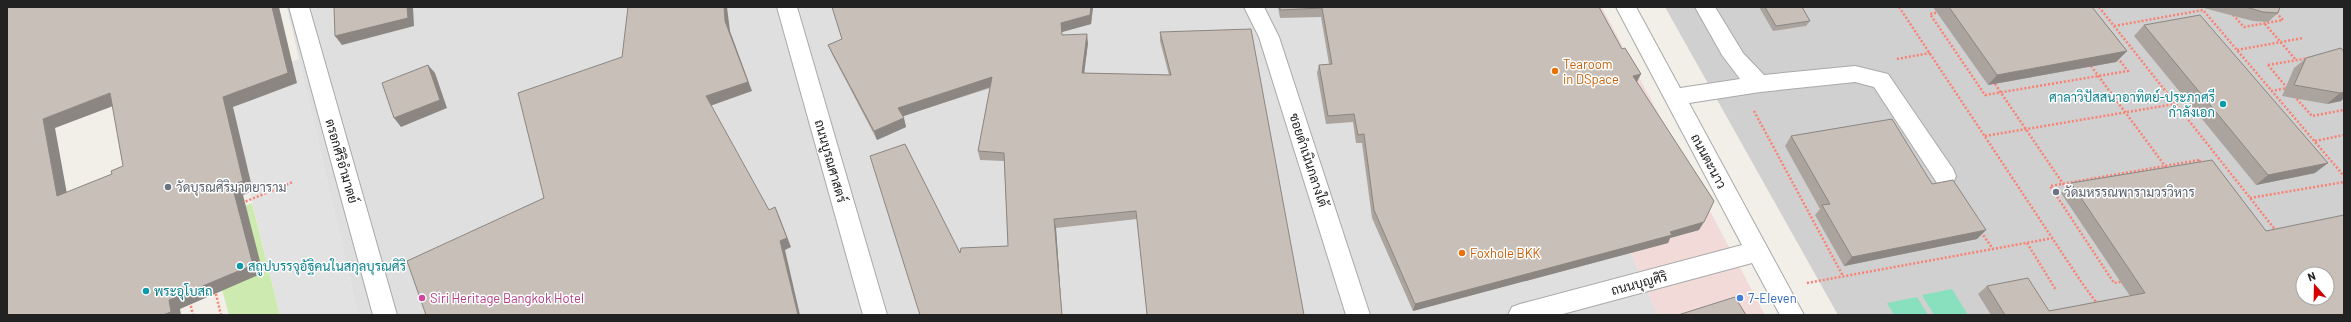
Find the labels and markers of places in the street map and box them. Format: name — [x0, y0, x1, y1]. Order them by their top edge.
place label: Tearoom in DSpace — [1563, 56, 1619, 87]
marker: Tearoom in DSpace — [1550, 66, 1560, 76]
place label: ศาลาวิปัสสนาอาทิตย์-ประภาศรี กำลังเอก — [2049, 88, 2215, 120]
marker: ศาลาวิปัสสนาอาทิตย์-ประภาศรี กำลังเอก — [2218, 99, 2228, 109]
place label: วัดบุรณศิริมาตยาราม — [176, 179, 286, 197]
marker: วัดบุรณศิริมาตยาราม — [163, 182, 173, 192]
place label: วัดมหรรณพารามวรวิหาร — [2064, 184, 2195, 200]
marker: วัดมหรรณพารามวรวิหาร — [2051, 187, 2061, 197]
place label: Foxhole BKK — [1470, 245, 1541, 261]
marker: Foxhole BKK — [1457, 248, 1467, 258]
place label: สถูปบรรจุอัฐิคนในสกุลบุรณศิริ — [248, 258, 406, 276]
marker: สถูปบรรจุอัฐิคนในสกุลบุรณศิริ — [235, 261, 245, 271]
place label: พระอุโบสถ — [154, 283, 213, 301]
marker: พระอุโบสถ — [141, 286, 151, 296]
place label: Siri Heritage Bangkok Hotel — [430, 290, 584, 306]
place label: 7-Eleven — [1748, 290, 1797, 306]
marker: Siri Heritage Bangkok Hotel — [417, 293, 427, 303]
marker: 7-Eleven — [1735, 293, 1745, 303]

